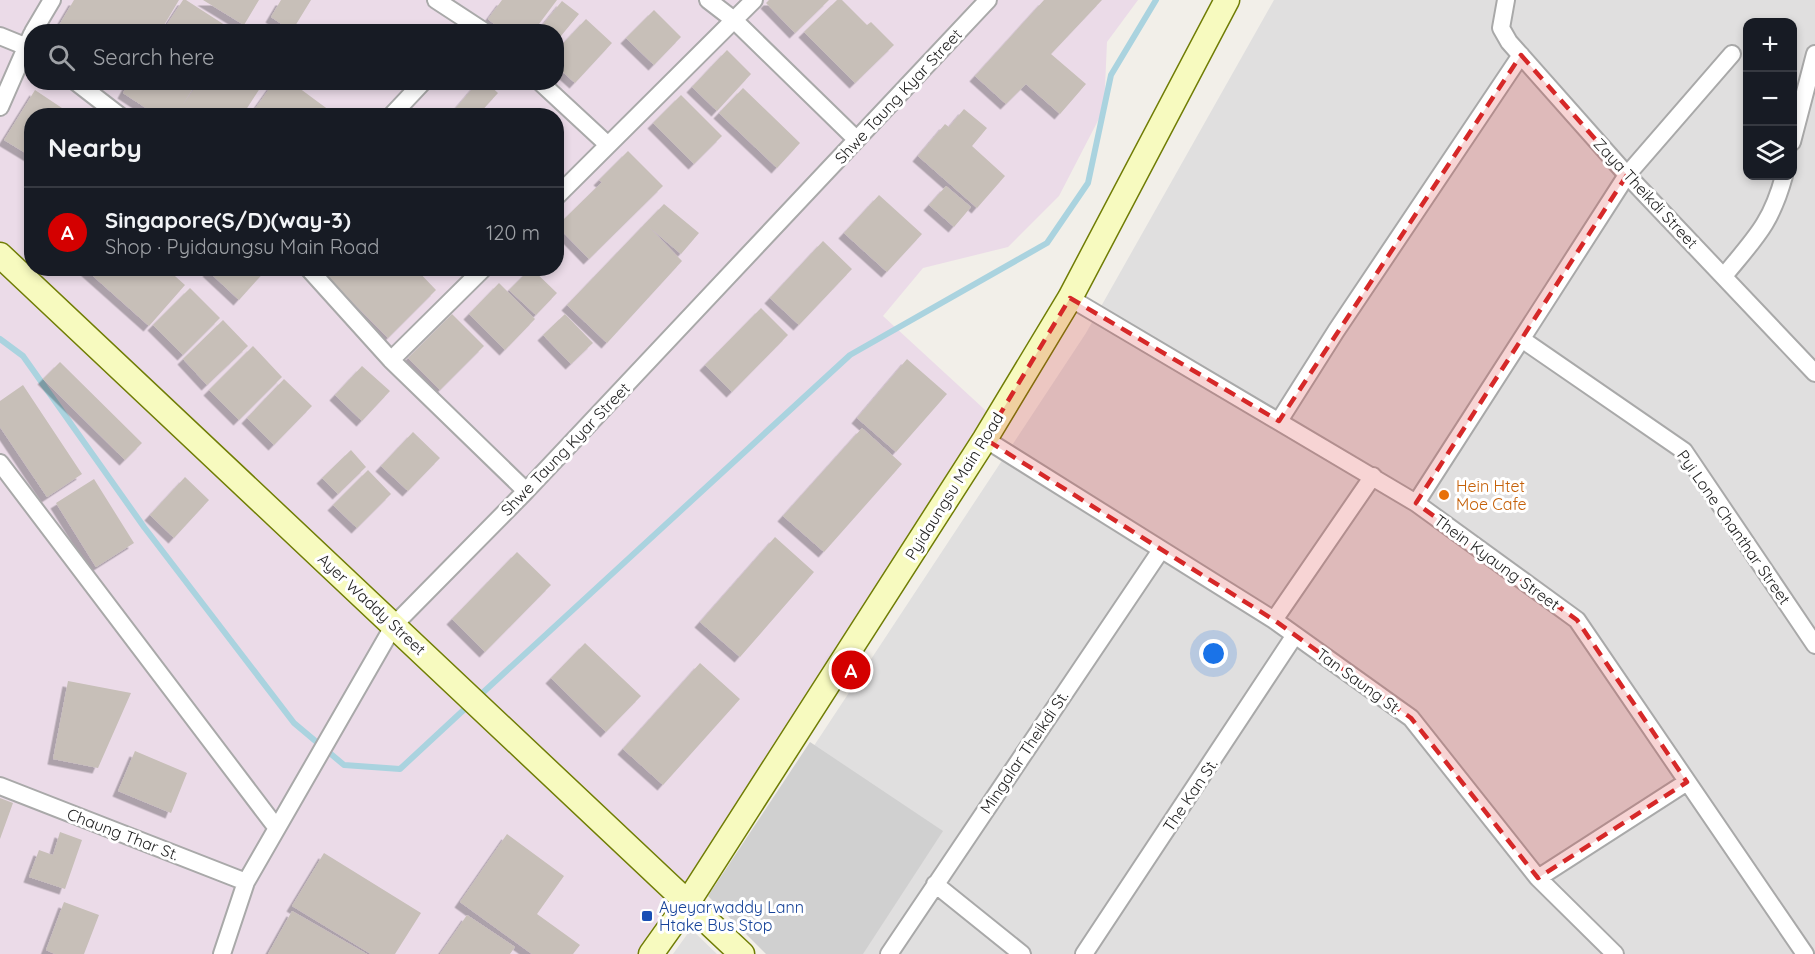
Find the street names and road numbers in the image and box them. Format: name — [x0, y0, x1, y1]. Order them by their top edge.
street label: Shwe Taung Kyar Street — [830, 24, 966, 168]
street label: Zaya Theikdi Street — [1590, 134, 1702, 252]
street label: Shwe Taung Kyar Street — [496, 378, 634, 520]
street label: Pyidaungsu Main Road — [900, 409, 1008, 563]
street label: Pyi Lone Chanthar Street — [1673, 446, 1795, 608]
street label: Thein Kyaung Street — [1430, 510, 1564, 614]
street label: Ayer Waddy Street — [314, 549, 430, 659]
street label: Tan Saung St. — [1313, 644, 1405, 719]
street label: Mingalar Theikdi St. — [976, 687, 1073, 817]
street label: The Kan St. — [1158, 755, 1222, 835]
street label: Chaung Thar St. — [64, 804, 182, 865]

